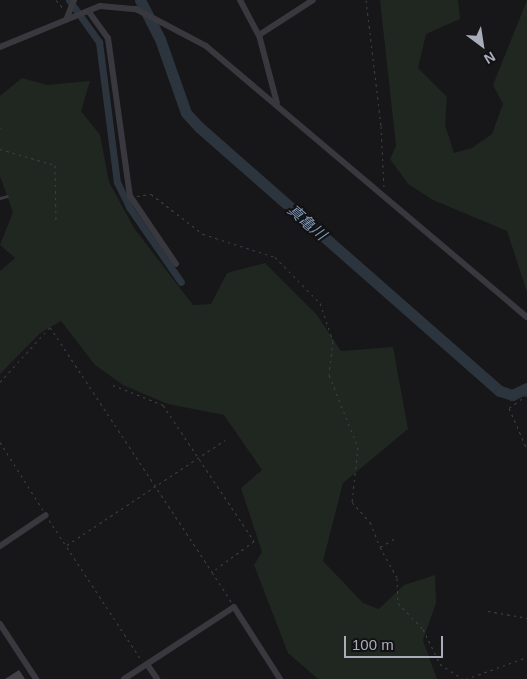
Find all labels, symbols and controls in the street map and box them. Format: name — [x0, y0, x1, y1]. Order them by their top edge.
north arrow — [457, 20, 507, 70]
text: N — [481, 48, 498, 67]
water label: 真亀川 — [284, 200, 330, 244]
scale bar — [347, 626, 446, 658]
text: 100 m — [352, 636, 394, 653]

